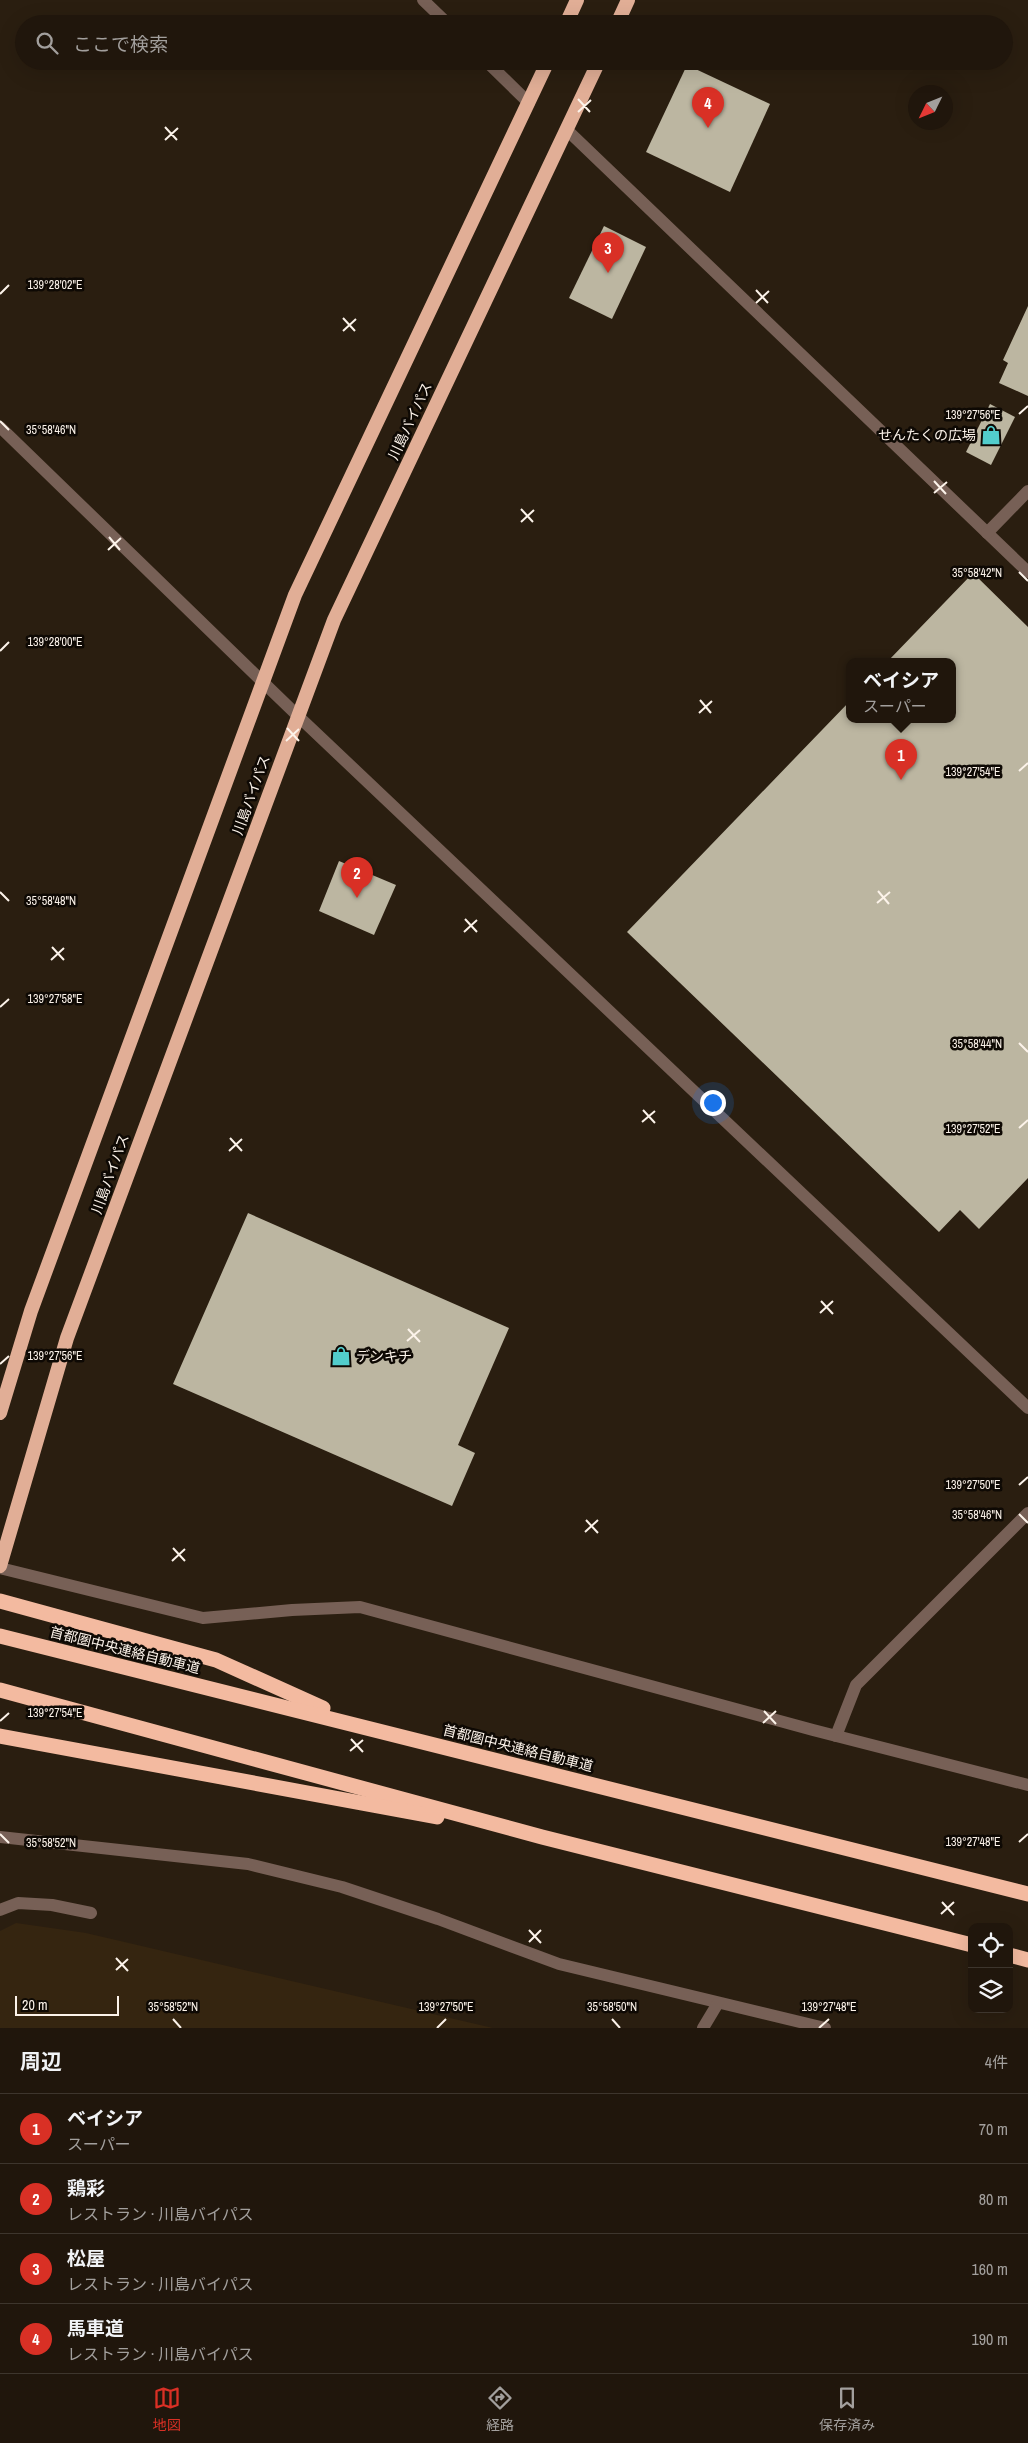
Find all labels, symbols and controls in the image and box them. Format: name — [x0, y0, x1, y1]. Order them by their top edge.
search box — [15, 15, 1013, 70]
icon: search — [33, 29, 61, 57]
text: ここで検索 — [73, 31, 168, 57]
north arrow — [908, 85, 953, 130]
pin: 4 — [692, 87, 724, 128]
pin: 3 — [592, 232, 624, 273]
text: 139°28'02"E — [27, 277, 83, 293]
street label: 川島バイパス — [384, 379, 436, 463]
text: 139°27'56"E — [945, 407, 1001, 423]
text: 35°58'46"N — [26, 422, 76, 438]
shop icon: せんたくの広場 — [980, 424, 1002, 446]
place label: せんたくの広場 — [878, 426, 976, 444]
text: 35°58'42"N — [952, 565, 1002, 581]
text: 139°28'00"E — [27, 634, 83, 650]
popup — [846, 658, 956, 723]
text: ベイシア — [863, 667, 939, 693]
text: スーパー — [863, 695, 927, 717]
pin: 1 — [885, 739, 917, 780]
street label: 川島バイパス — [228, 753, 274, 837]
text: 139°27'54"E — [945, 764, 1001, 780]
pin: 2 — [341, 857, 373, 898]
text: 35°58'48"N — [26, 893, 76, 909]
text: 139°27'58"E — [27, 991, 83, 1007]
text: 35°58'44"N — [952, 1036, 1002, 1052]
your location — [700, 1090, 726, 1116]
text: 139°27'52"E — [945, 1121, 1001, 1137]
street label: 川島バイパス — [87, 1132, 133, 1216]
shop icon: デンキチ — [330, 1345, 352, 1367]
place label: デンキチ — [356, 1347, 412, 1365]
text: 139°27'56"E — [27, 1348, 83, 1364]
text: 139°27'50"E — [945, 1477, 1001, 1493]
text: 35°58'46"N — [952, 1507, 1002, 1523]
street label: 首都圏中央連絡自動車道 — [48, 1623, 202, 1677]
text: 139°27'54"E — [27, 1705, 83, 1721]
street label: 首都圏中央連絡自動車道 — [441, 1721, 595, 1775]
text: 139°27'48"E — [945, 1834, 1001, 1850]
text: 35°58'52"N — [26, 1835, 76, 1851]
map controls — [968, 1923, 1013, 2013]
button: locate — [968, 1923, 1013, 1968]
button: layers — [968, 1968, 1013, 2013]
scale bar — [15, 1993, 119, 2016]
text: 20 m — [22, 1996, 48, 2014]
text: 35°58'52"N — [148, 1999, 198, 2015]
text: 139°27'50"E — [418, 1999, 474, 2015]
text: 35°58'50"N — [587, 1999, 637, 2015]
text: 139°27'48"E — [801, 1999, 857, 2015]
text: 周辺 — [20, 2047, 62, 2076]
text: 4件 — [985, 2051, 1008, 2073]
text: ベイシア — [67, 2105, 143, 2131]
text: 1 — [32, 2118, 40, 2140]
text: 70 m — [979, 2118, 1008, 2140]
text: スーパー — [67, 2133, 131, 2155]
text: 鶏彩 — [67, 2175, 105, 2201]
text: 2 — [32, 2188, 40, 2210]
text: 80 m — [979, 2188, 1008, 2210]
text: レストラン · 川島バイパス — [67, 2203, 254, 2225]
text: 松屋 — [67, 2245, 105, 2271]
text: 3 — [32, 2258, 40, 2280]
text: 160 m — [972, 2258, 1008, 2280]
text: レストラン · 川島バイパス — [67, 2273, 254, 2295]
text: 馬車道 — [67, 2315, 124, 2341]
text: 4 — [32, 2328, 40, 2350]
text: 190 m — [972, 2328, 1008, 2350]
text: レストラン · 川島バイパス — [67, 2343, 254, 2365]
tab: 地図 — [153, 2384, 181, 2434]
tab: 経路 — [486, 2384, 514, 2434]
tab: 保存済み — [819, 2384, 875, 2434]

